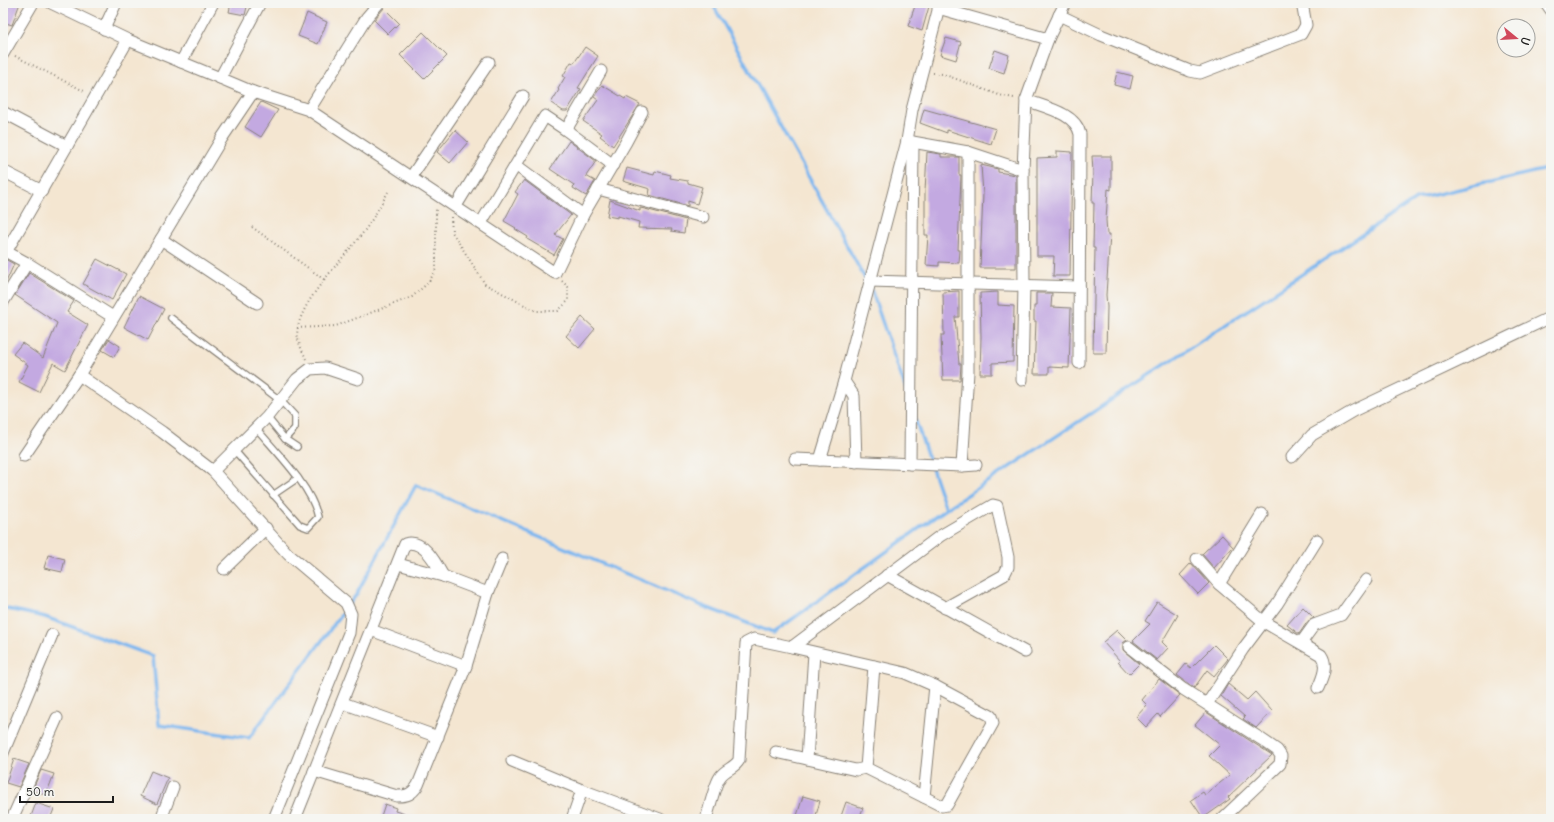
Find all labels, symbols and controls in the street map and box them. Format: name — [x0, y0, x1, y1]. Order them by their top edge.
north arrow — [1496, 18, 1536, 58]
text: U — [1518, 35, 1533, 47]
scale bar — [20, 778, 113, 804]
text: 50 m — [26, 784, 55, 799]

